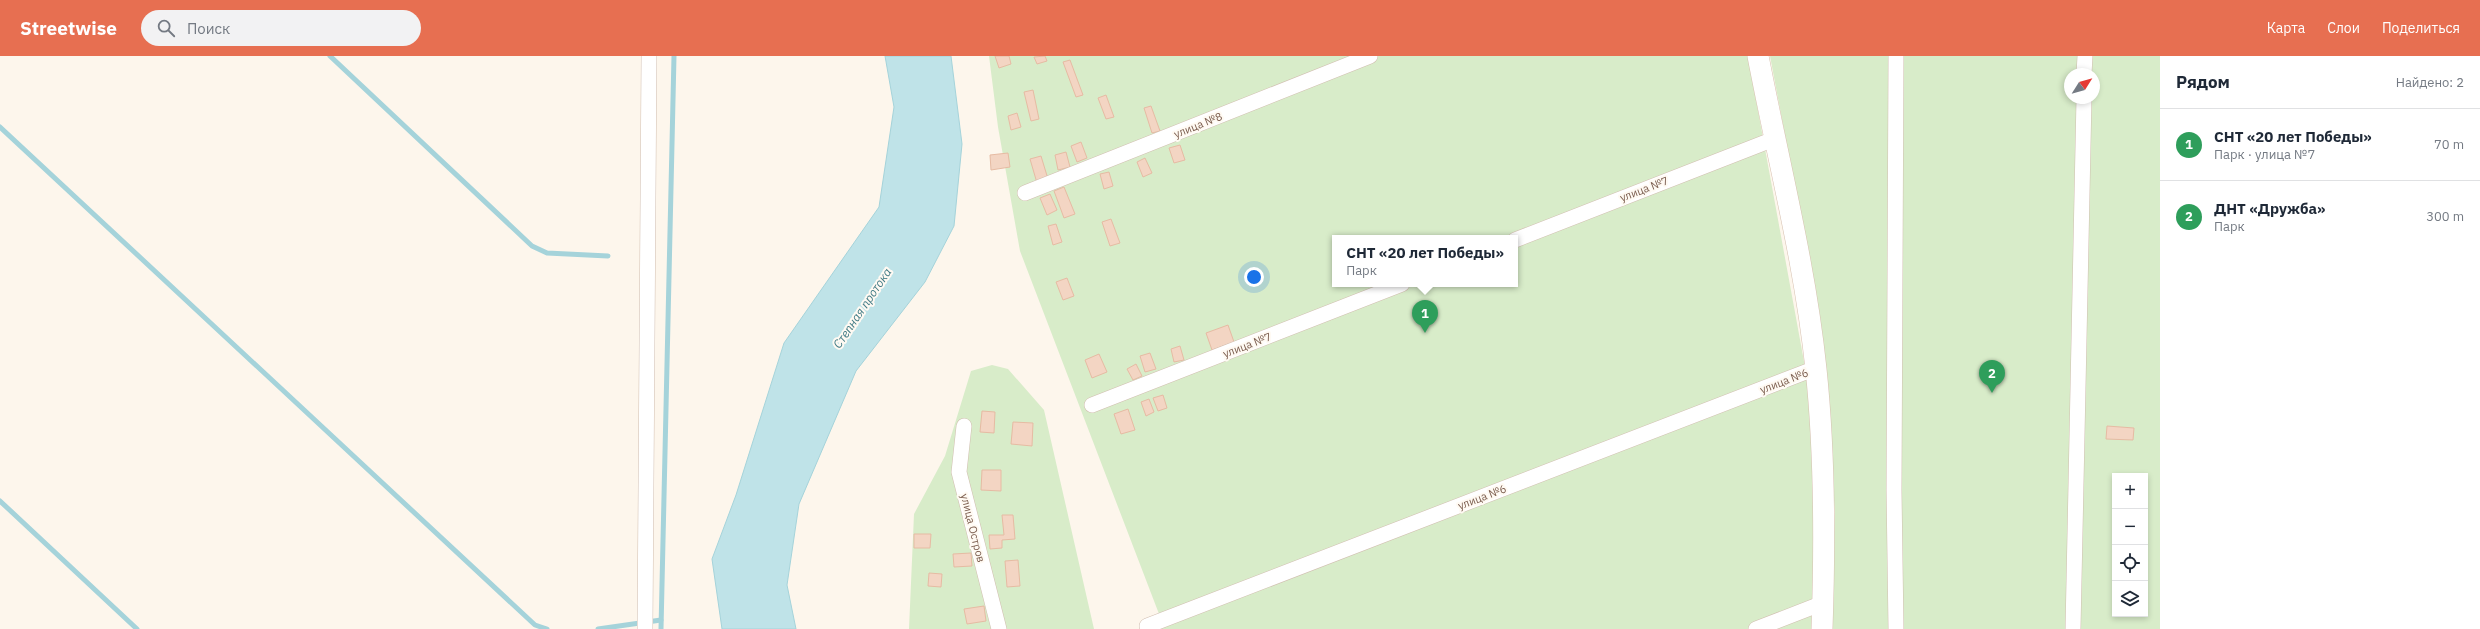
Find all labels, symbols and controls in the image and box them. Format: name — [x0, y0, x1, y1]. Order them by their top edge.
search box — [141, 10, 421, 46]
text: Streetwise — [20, 16, 117, 40]
icon: search — [155, 17, 177, 39]
text: Поиск — [187, 19, 230, 38]
text: Карта — [2267, 19, 2305, 37]
text: Слои — [2327, 19, 2360, 37]
text: Поделиться — [2382, 19, 2460, 37]
north arrow — [2064, 68, 2100, 104]
text: Рядом — [2176, 71, 2230, 93]
text: Найдено: 2 — [2396, 74, 2464, 91]
street label: улица №8 — [1172, 109, 1224, 141]
text: СНТ «20 лет Победы» — [2214, 127, 2372, 146]
text: 1 — [2185, 136, 2193, 153]
text: 70 m — [2434, 136, 2464, 153]
text: Парк · улица №7 — [2214, 146, 2315, 163]
street label: улица №7 — [1618, 173, 1670, 205]
text: ДНТ «Дружба» — [2214, 199, 2325, 218]
text: 2 — [2185, 208, 2193, 225]
text: 300 m — [2426, 208, 2464, 225]
text: Парк — [2214, 218, 2245, 235]
popup — [1332, 235, 1518, 287]
text: СНТ «20 лет Победы» — [1346, 243, 1504, 262]
text: Парк — [1346, 262, 1377, 279]
water label: Степная протока — [830, 265, 894, 351]
your location — [1244, 267, 1264, 287]
pin: 1 — [1412, 300, 1438, 333]
street label: улица №7 — [1221, 329, 1273, 361]
pin: 2 — [1979, 360, 2005, 393]
street label: улица №6 — [1758, 365, 1810, 397]
map controls — [2112, 473, 2148, 617]
button: + — [2112, 473, 2148, 509]
street label: улица №6 — [1456, 481, 1508, 513]
street label: улица Остров — [958, 492, 988, 564]
button: − — [2112, 509, 2148, 545]
button: locate — [2112, 545, 2148, 581]
button: layers — [2112, 581, 2148, 617]

